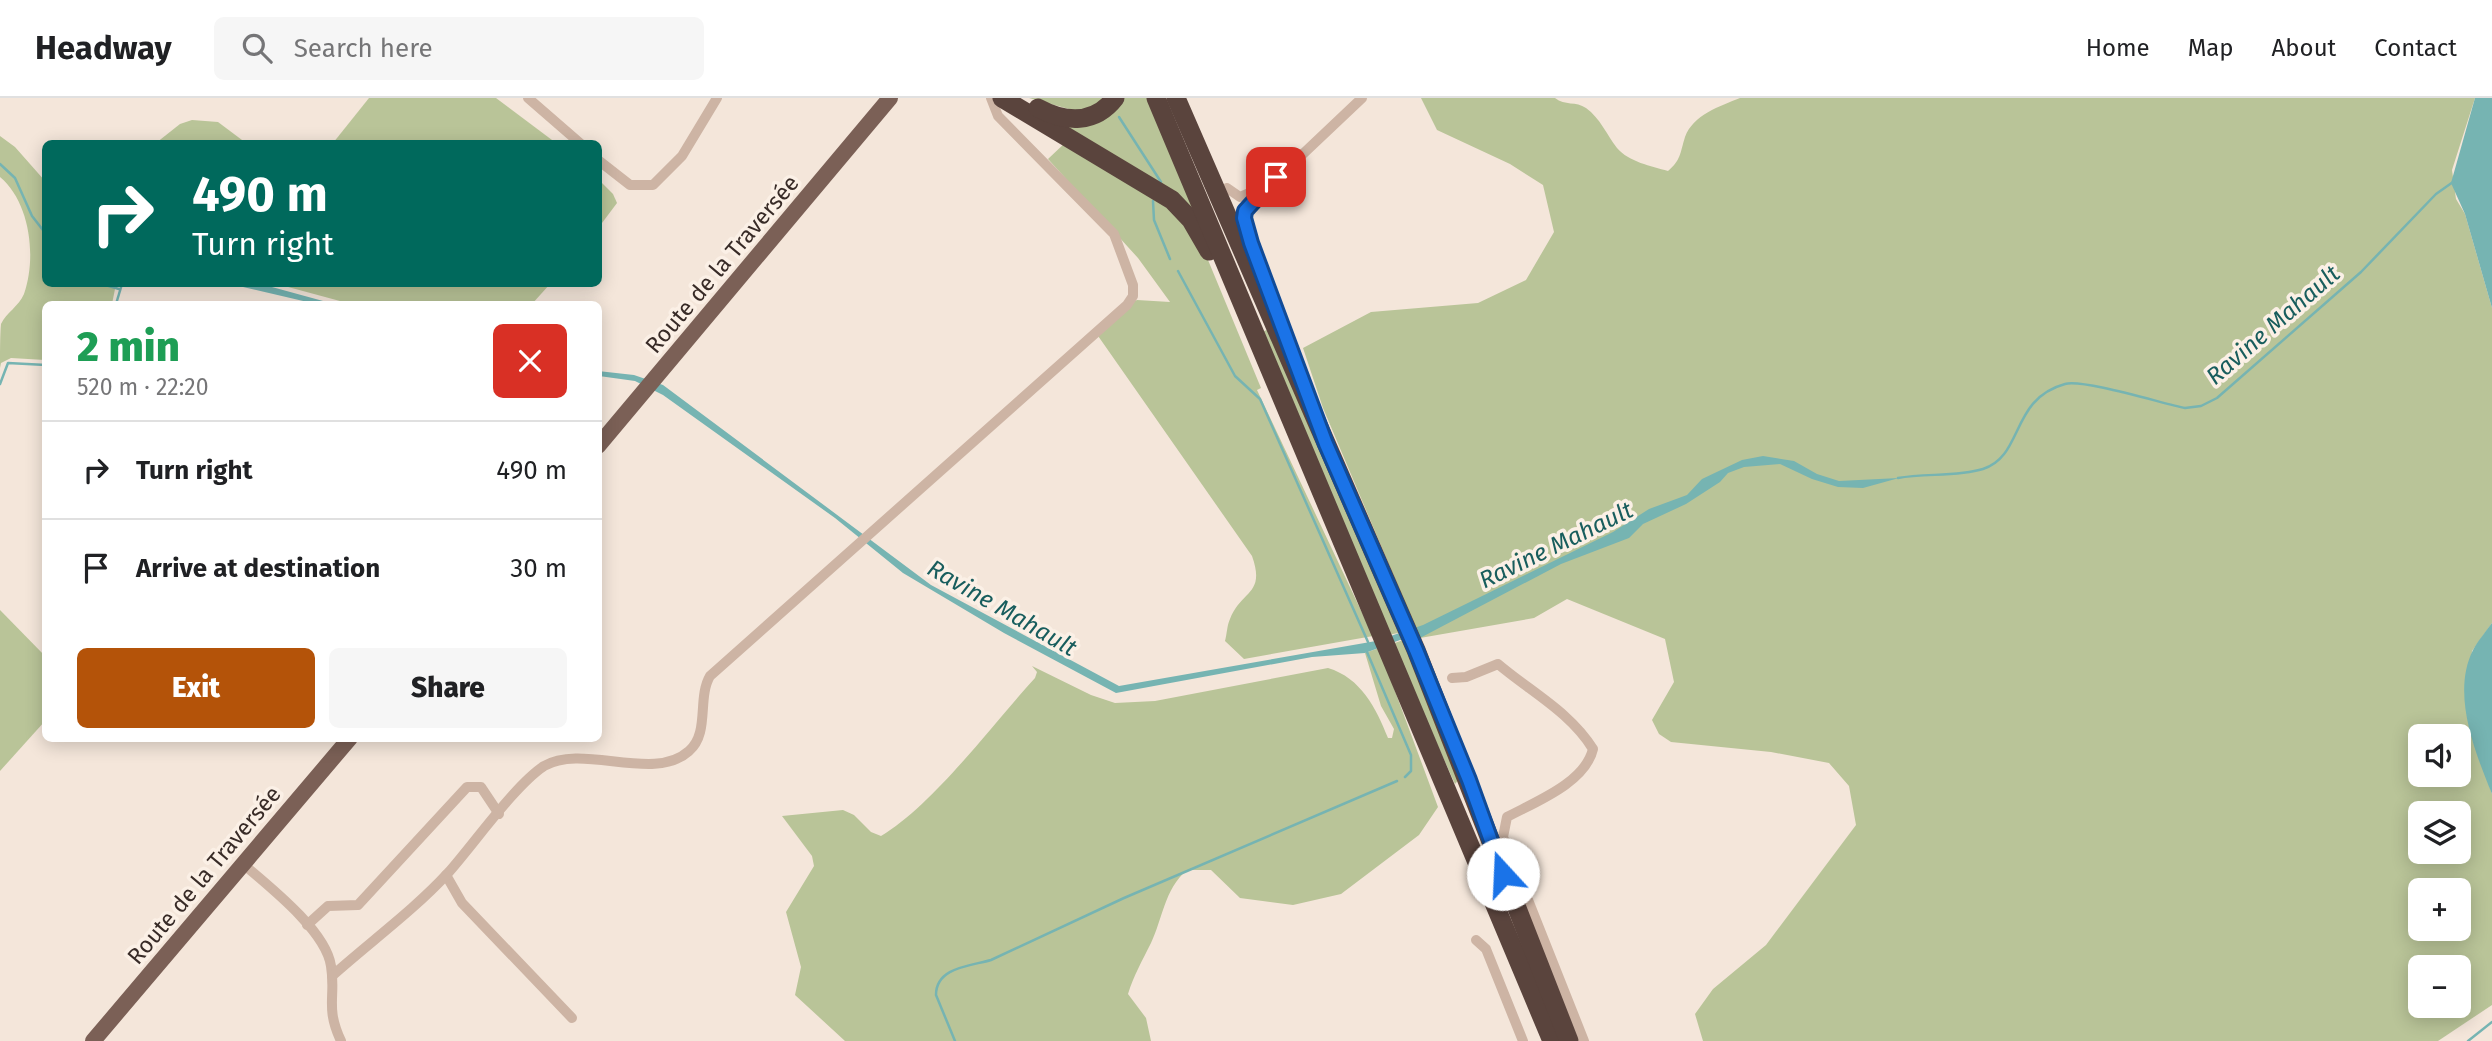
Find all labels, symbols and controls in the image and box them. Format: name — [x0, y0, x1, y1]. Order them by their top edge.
search box — [214, 17, 704, 80]
text: Headway — [35, 28, 172, 68]
icon: search — [238, 29, 276, 67]
text: Search here — [294, 33, 433, 64]
text: Home — [2086, 34, 2150, 62]
text: Map — [2188, 34, 2234, 62]
text: About — [2272, 34, 2336, 62]
text: Contact — [2374, 34, 2457, 62]
pin — [1246, 147, 1306, 207]
icon: arrive — [1257, 158, 1295, 196]
text: 490 m — [192, 165, 328, 224]
icon: right — [77, 168, 168, 259]
street label: Route de la Traversée — [639, 169, 805, 359]
text: Turn right — [192, 225, 334, 263]
water label: Ravine Mahault — [2201, 259, 2346, 391]
text: 2 min — [77, 322, 180, 372]
button: close — [493, 324, 567, 398]
text: 520 m · 22:20 — [77, 373, 209, 401]
icon: right — [77, 451, 115, 489]
text: Turn right — [136, 455, 253, 486]
text: 490 m — [496, 455, 567, 486]
water label: Ravine Mahault — [1475, 495, 1638, 594]
icon: arrive — [77, 549, 115, 587]
text: Arrive at destination — [136, 553, 380, 584]
text: 30 m — [510, 553, 567, 584]
water label: Ravine Mahault — [922, 554, 1082, 662]
button: Exit — [77, 648, 315, 728]
button: Share — [329, 648, 567, 728]
map controls — [2408, 724, 2471, 1018]
button: sound — [2408, 724, 2471, 787]
street label: Route de la Traversée — [121, 780, 287, 970]
button: layers — [2408, 801, 2471, 864]
position arrow — [1466, 837, 1540, 911]
button: + — [2408, 878, 2471, 941]
button: − — [2408, 955, 2471, 1018]

